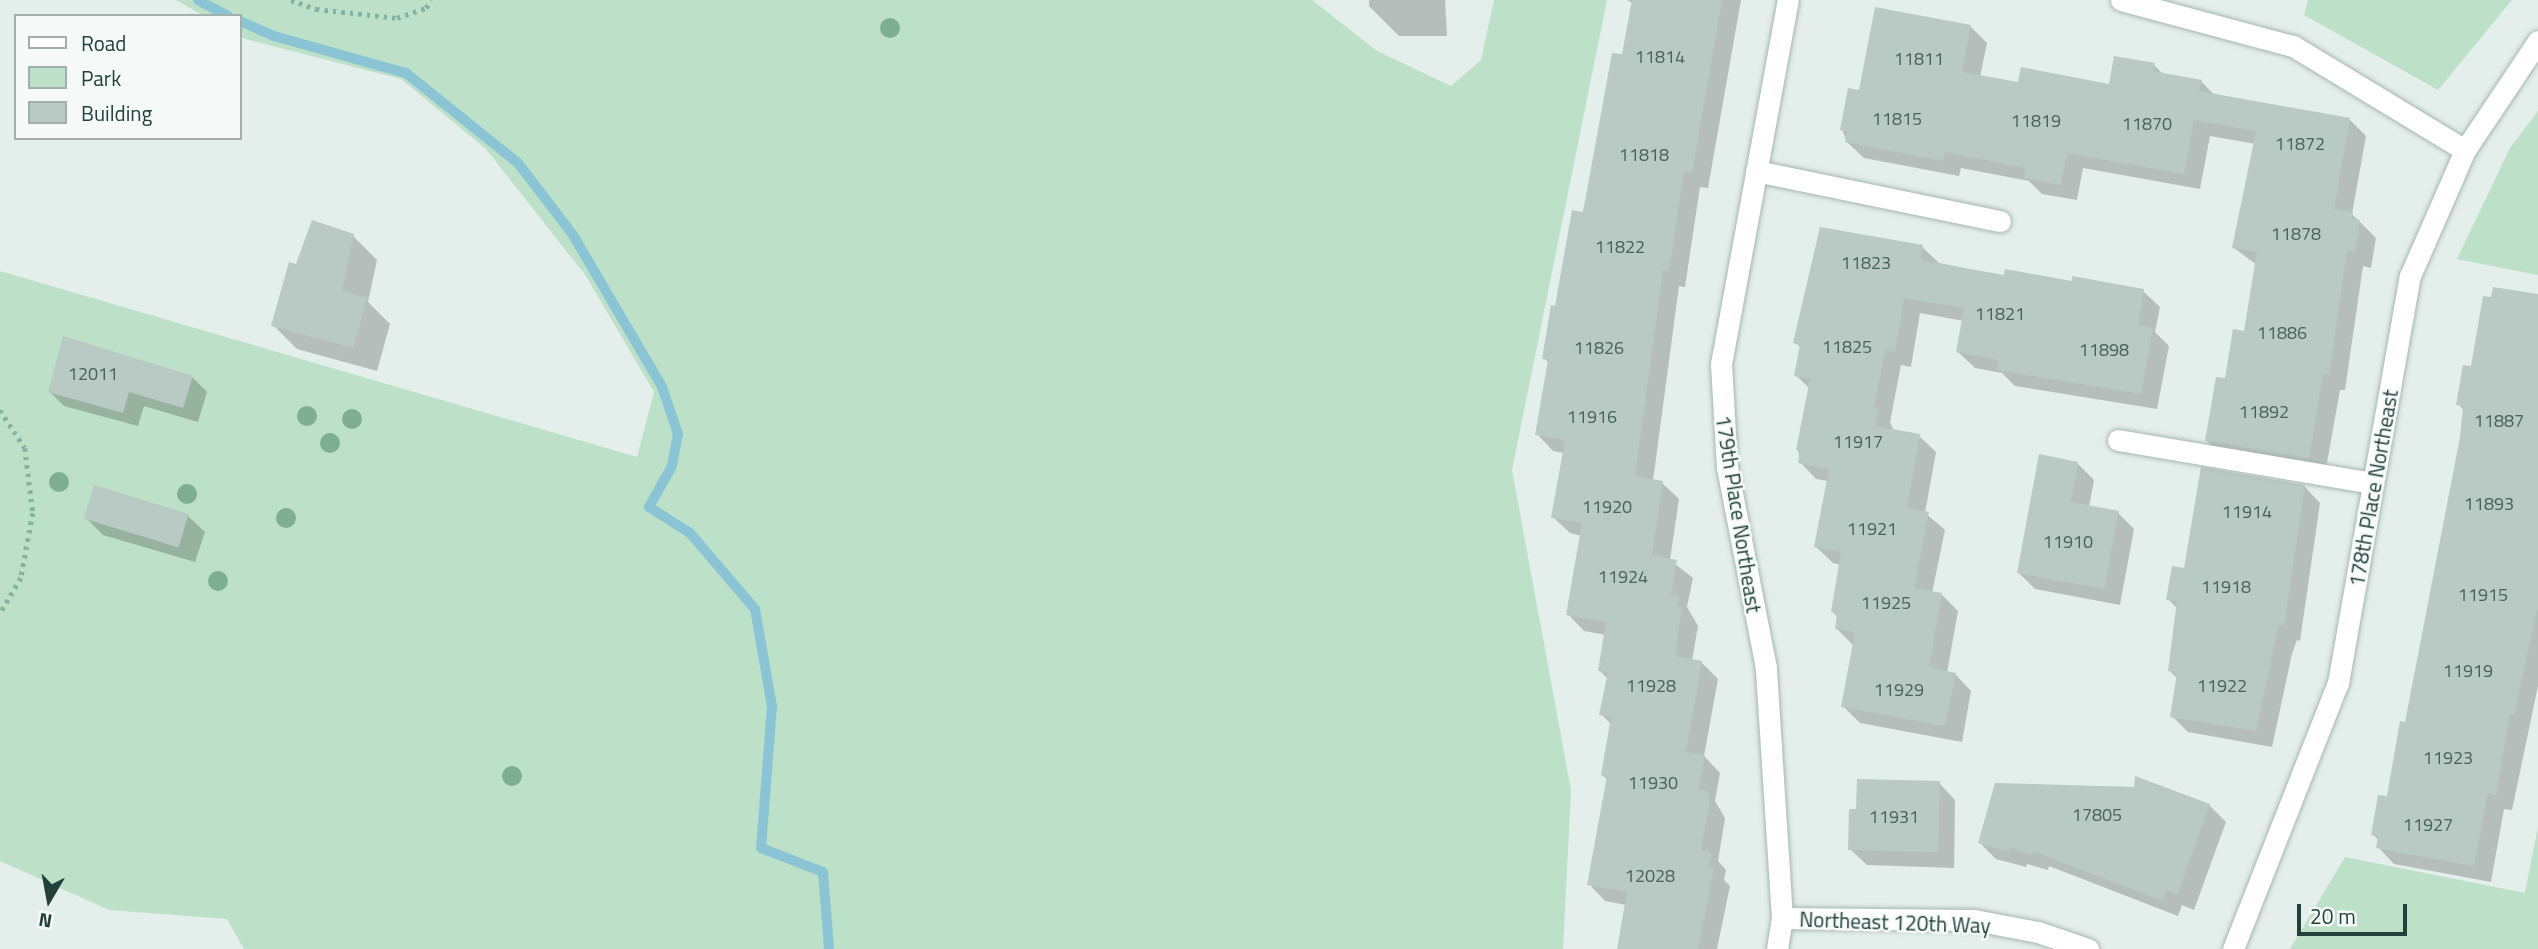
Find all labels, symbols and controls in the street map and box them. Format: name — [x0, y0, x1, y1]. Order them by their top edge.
legend — [14, 14, 242, 140]
text: Road — [81, 27, 126, 59]
house number: 11814 — [1635, 46, 1685, 68]
house number: 11811 — [1894, 48, 1944, 70]
text: Park — [81, 62, 121, 94]
text: Building — [81, 97, 152, 129]
house number: 11815 — [1872, 108, 1922, 130]
house number: 11819 — [2011, 110, 2061, 132]
house number: 11870 — [2122, 113, 2172, 135]
house number: 11872 — [2275, 133, 2325, 155]
house number: 11818 — [1619, 144, 1669, 166]
house number: 11878 — [2271, 223, 2321, 245]
house number: 11822 — [1595, 236, 1645, 258]
house number: 11823 — [1841, 252, 1891, 274]
house number: 11821 — [1975, 303, 2025, 325]
house number: 11886 — [2257, 322, 2307, 344]
house number: 11825 — [1822, 336, 1872, 358]
house number: 11826 — [1574, 337, 1624, 359]
house number: 11898 — [2079, 339, 2129, 361]
house number: 12011 — [68, 363, 118, 385]
street label: 178th Place Northeast — [2343, 387, 2403, 589]
house number: 11892 — [2239, 401, 2289, 423]
house number: 11916 — [1567, 406, 1617, 428]
house number: 11887 — [2474, 410, 2524, 432]
street label: 179th Place Northeast — [1711, 413, 1767, 615]
house number: 11917 — [1833, 431, 1883, 453]
house number: 11893 — [2464, 493, 2514, 515]
house number: 11920 — [1582, 496, 1632, 518]
house number: 11914 — [2222, 501, 2272, 523]
house number: 11921 — [1847, 518, 1897, 540]
house number: 11910 — [2043, 531, 2093, 553]
house number: 11924 — [1598, 566, 1648, 588]
house number: 11918 — [2201, 576, 2251, 598]
house number: 11915 — [2458, 584, 2508, 606]
house number: 11925 — [1861, 592, 1911, 614]
house number: 11919 — [2443, 660, 2493, 682]
house number: 11928 — [1626, 675, 1676, 697]
house number: 11922 — [2197, 675, 2247, 697]
house number: 11929 — [1874, 679, 1924, 701]
house number: 11923 — [2423, 747, 2473, 769]
house number: 11930 — [1628, 772, 1678, 794]
house number: 17805 — [2072, 804, 2122, 826]
house number: 11931 — [1869, 806, 1919, 828]
house number: 11927 — [2403, 814, 2453, 836]
north arrow — [14, 865, 84, 935]
house number: 12028 — [1625, 865, 1675, 887]
scale bar — [2300, 890, 2410, 934]
text: 20 m — [2310, 900, 2356, 932]
text: N — [36, 906, 54, 937]
street label: Northeast 120th Way — [1799, 906, 1991, 938]

